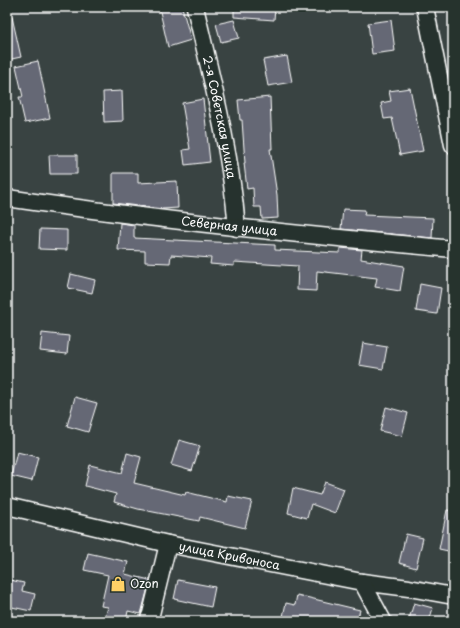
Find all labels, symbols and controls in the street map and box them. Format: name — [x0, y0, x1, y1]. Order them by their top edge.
street label: 2-я Советская улица — [199, 54, 241, 180]
street label: Северная улица — [180, 211, 279, 240]
street label: улица Кривоноса — [178, 536, 282, 574]
place label: Ozon — [130, 574, 159, 592]
shop icon: Ozon — [109, 575, 127, 593]

